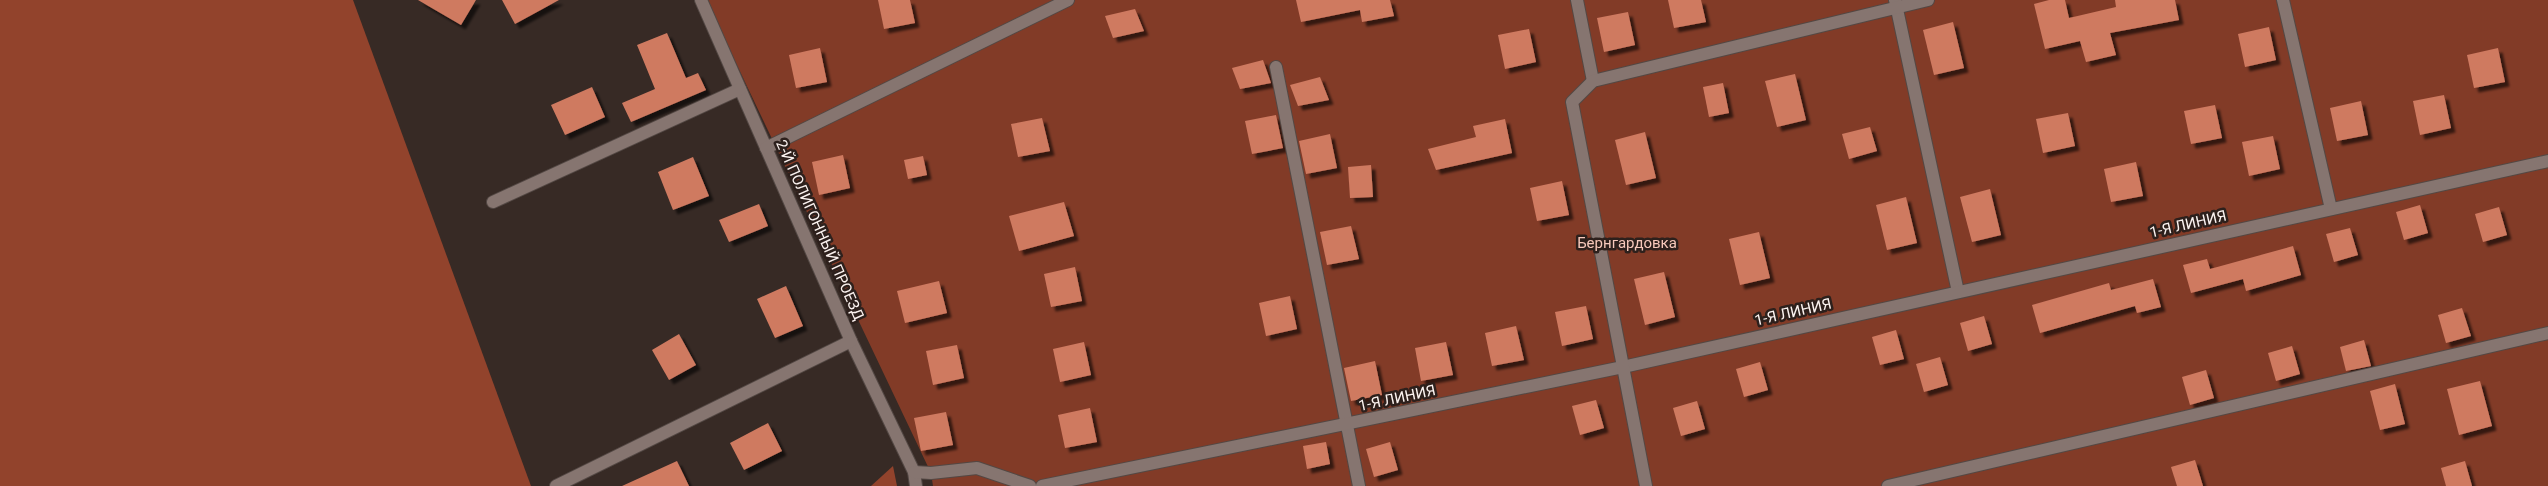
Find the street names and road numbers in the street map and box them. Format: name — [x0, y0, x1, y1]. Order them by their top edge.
street label: 2-Й ПОЛИГОННЫЙ ПРОЕЗД — [772, 137, 868, 323]
street label: 1-Я ЛИНИЯ — [2148, 206, 2228, 242]
street label: 1-Я ЛИНИЯ — [1753, 294, 1833, 330]
street label: 1-Я ЛИНИЯ — [1357, 381, 1437, 415]

